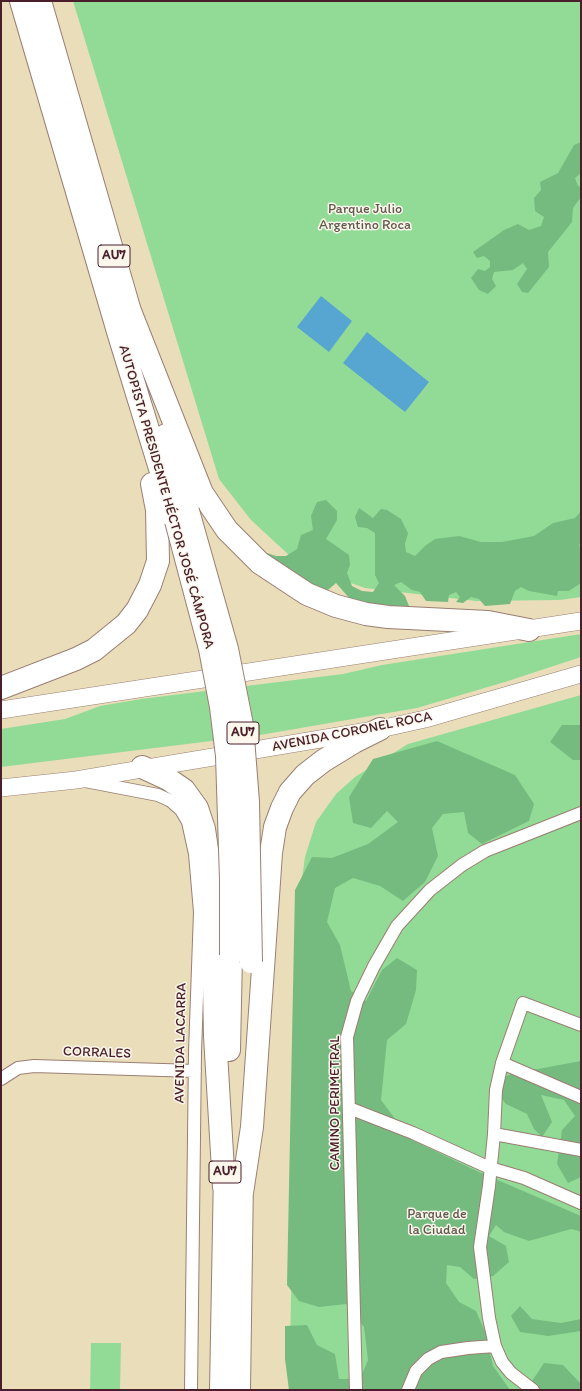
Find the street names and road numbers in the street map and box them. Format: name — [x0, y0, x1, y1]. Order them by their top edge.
road number: AU7 — [98, 245, 130, 267]
street label: AUTOPISTA PRESIDENTE HÉCTOR JOSÉ CÁMPORA — [114, 343, 218, 651]
street label: AVENIDA CORONEL ROCA — [271, 708, 433, 756]
road number: AU7 — [227, 722, 259, 744]
street label: AVENIDA LACARRA — [172, 983, 190, 1103]
street label: CAMINO PERIMETRAL — [327, 1036, 343, 1170]
street label: CORRALES — [63, 1043, 131, 1063]
road number: AU7 — [209, 1161, 241, 1183]

